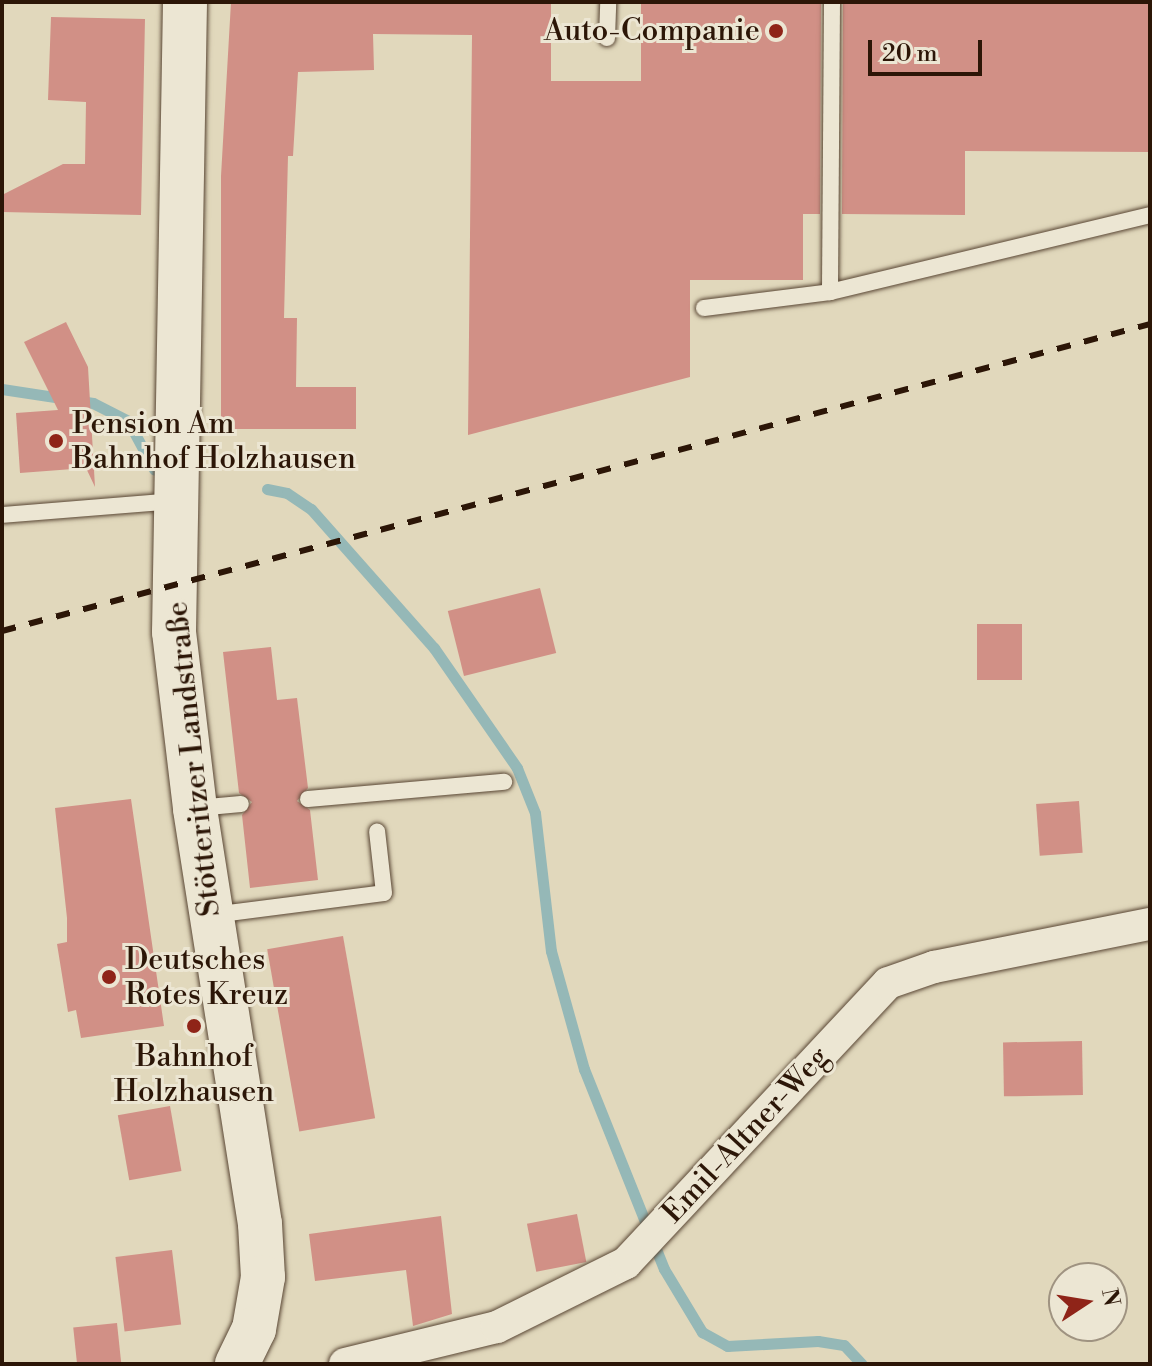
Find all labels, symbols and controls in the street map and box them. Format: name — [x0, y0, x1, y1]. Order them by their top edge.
place label: Auto-Companie — [544, 13, 760, 49]
marker: Auto-Companie — [767, 22, 785, 40]
scale bar — [872, 24, 986, 74]
text: 20 m — [882, 39, 938, 69]
place label: Pension Am Bahnhof Holzhausen — [72, 406, 356, 476]
marker: Pension Am Bahnhof Holzhausen — [47, 432, 65, 450]
street label: Stötteritzer Landstraße — [160, 600, 228, 918]
place label: Deutsches Rotes Kreuz — [125, 942, 288, 1012]
marker: Deutsches Rotes Kreuz — [100, 968, 118, 986]
marker: Bahnhof Holzhausen — [185, 1017, 203, 1035]
place label: Bahnhof Holzhausen — [114, 1039, 274, 1110]
street label: Emil-Altner-Weg — [655, 1039, 837, 1231]
north arrow — [1048, 1262, 1128, 1342]
text: N — [1095, 1286, 1125, 1309]

